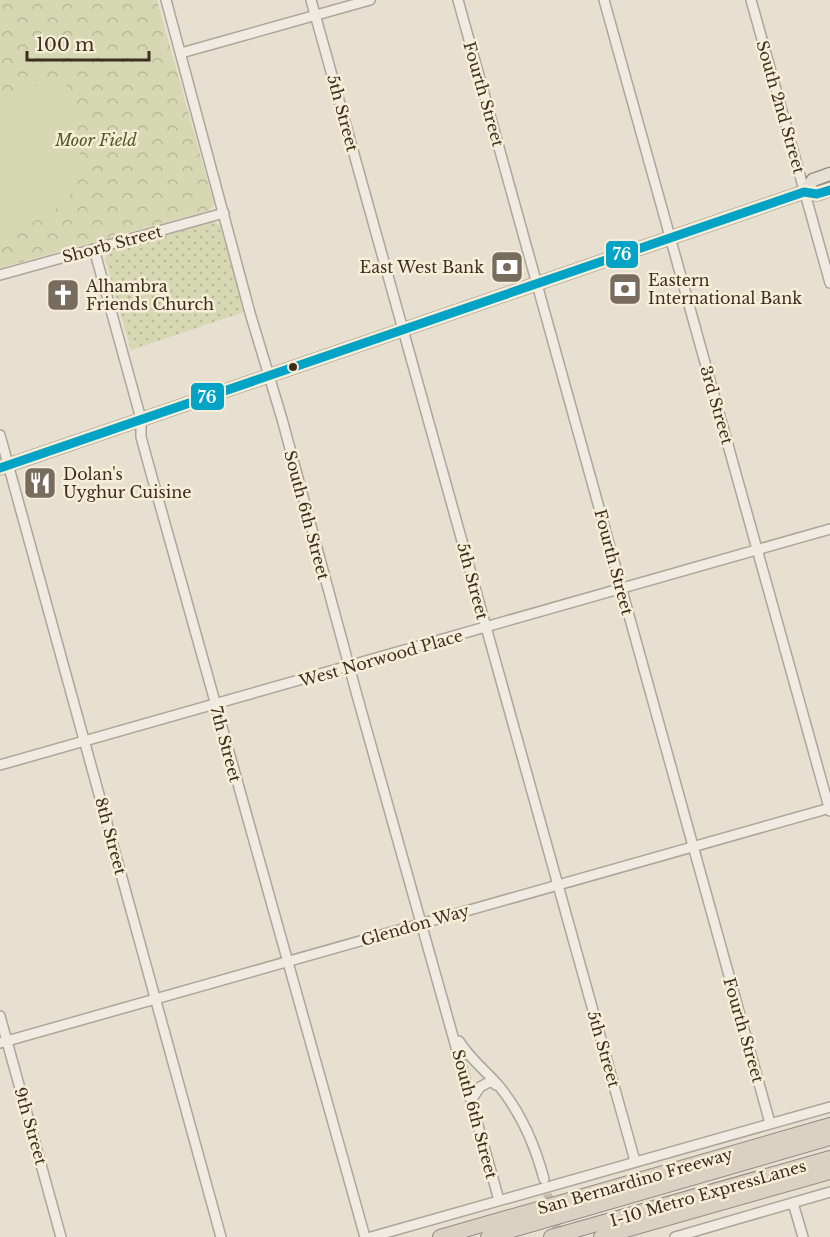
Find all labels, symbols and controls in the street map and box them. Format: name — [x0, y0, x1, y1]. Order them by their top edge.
scale bar — [27, 24, 148, 62]
text: 100 m — [36, 34, 94, 56]
street label: South 2nd Street — [752, 38, 810, 176]
street label: Fourth Street — [459, 39, 509, 149]
street label: 5th Street — [323, 72, 363, 154]
park label: Moor Field — [54, 130, 137, 150]
street label: Shorb Street — [60, 221, 164, 267]
line badge: 76 — [605, 240, 639, 269]
text: 76 — [612, 244, 632, 264]
bank icon: East West Bank — [489, 249, 525, 285]
place label: East West Bank — [360, 257, 484, 277]
place label: Eastern International Bank — [648, 270, 802, 308]
bank icon: Eastern International Bank — [607, 271, 643, 307]
place label: Alhambra Friends Church — [85, 276, 214, 314]
church icon: Alhambra Friends Church — [45, 277, 81, 313]
unlabelled marker — [287, 361, 299, 373]
street label: 3rd Street — [696, 363, 738, 447]
line badge: 76 — [190, 382, 225, 411]
text: 76 — [197, 387, 217, 407]
street label: South 6th Street — [280, 448, 334, 582]
place label: Dolan's Uyghur Cuisine — [63, 464, 191, 502]
restaurant icon: Dolan's Uyghur Cuisine — [22, 465, 58, 501]
street label: Fourth Street — [590, 507, 638, 617]
street label: 5th Street — [453, 540, 493, 622]
street label: West Norwood Place — [296, 625, 465, 691]
street label: 7th Street — [206, 704, 246, 784]
street label: 8th Street — [91, 795, 131, 877]
street label: Glendon Way — [359, 900, 472, 950]
street label: Fourth Street — [719, 975, 769, 1085]
street label: 5th Street — [584, 1008, 624, 1090]
street label: South 6th Street — [448, 1047, 502, 1181]
street label: 9th Street — [10, 1085, 52, 1167]
street label: San Bernardino Freeway — [535, 1143, 736, 1218]
street label: I-10 Metro ExpressLanes — [608, 1155, 808, 1231]

